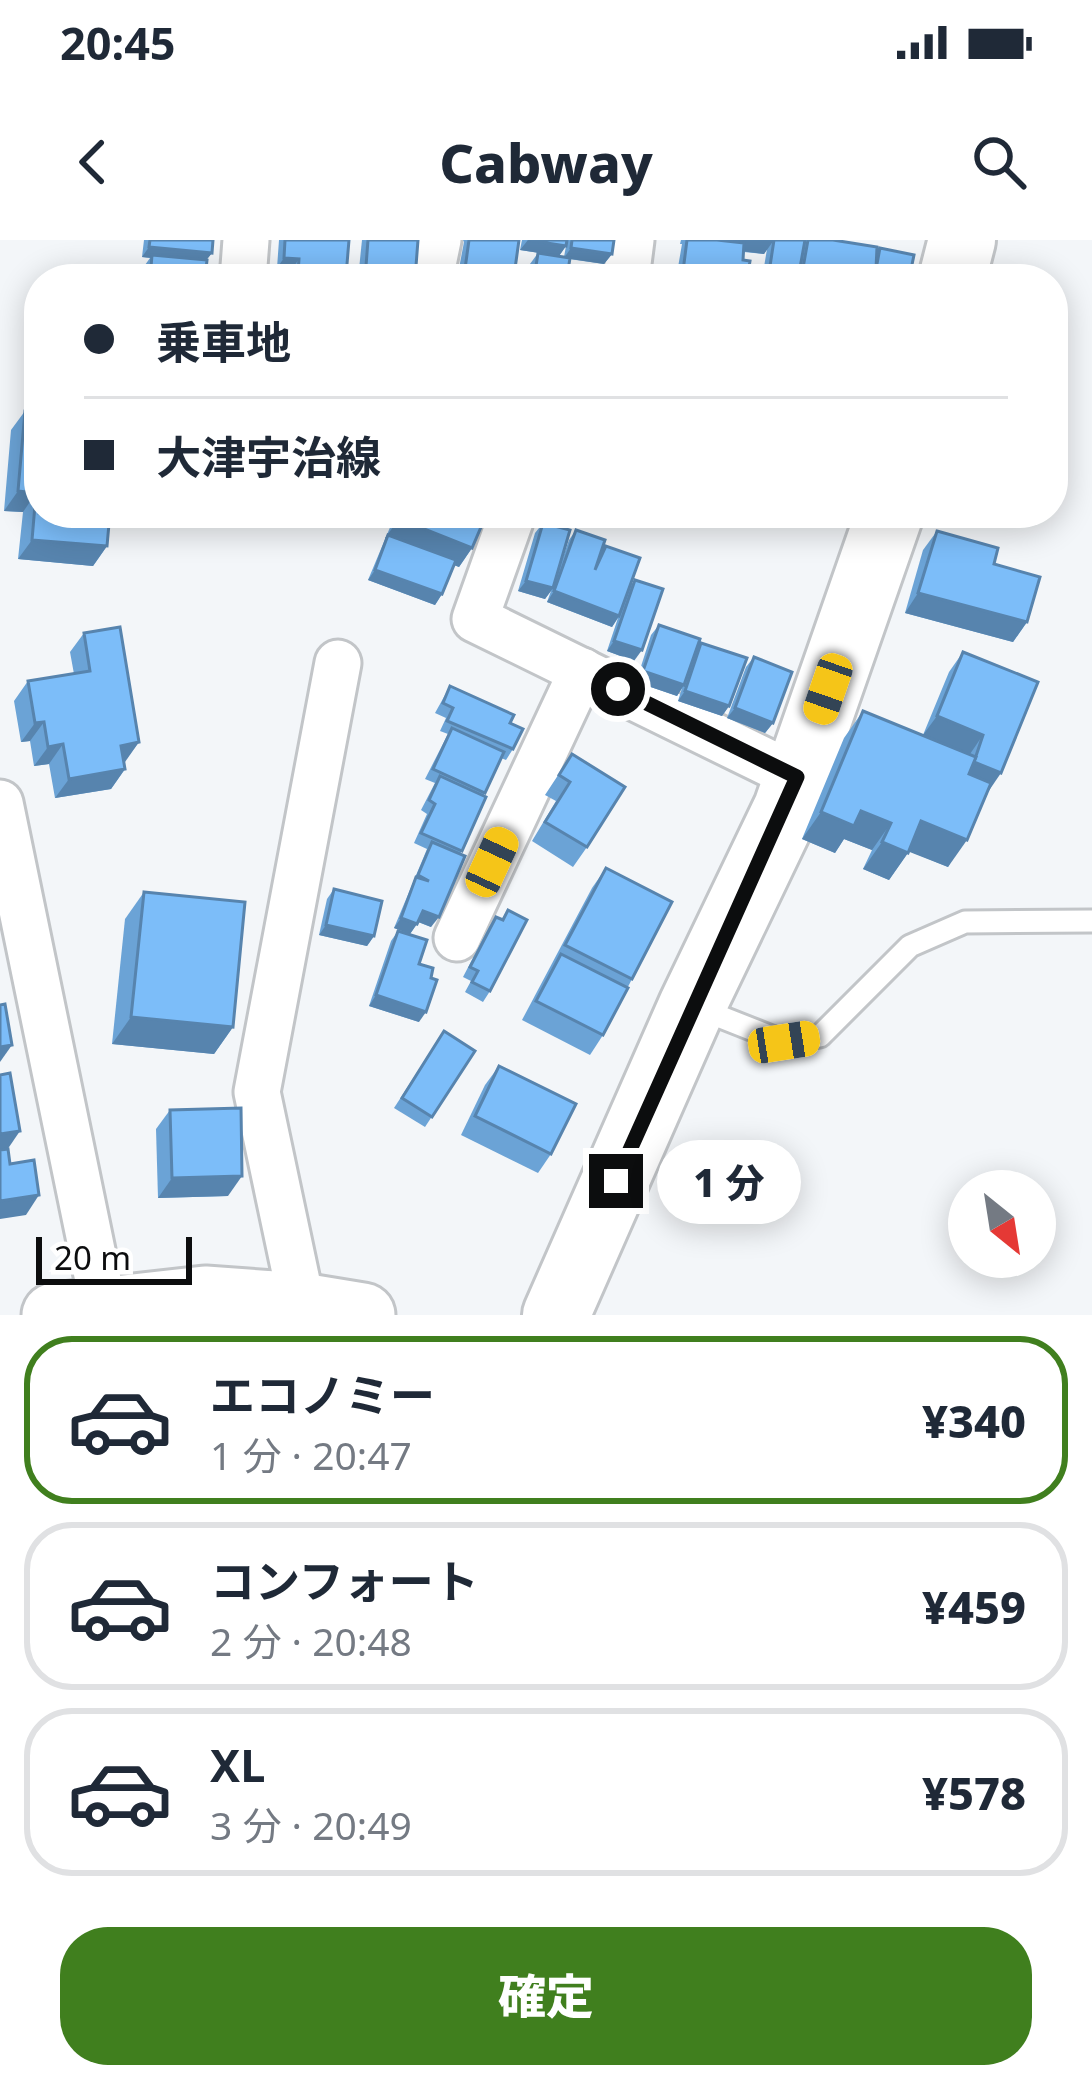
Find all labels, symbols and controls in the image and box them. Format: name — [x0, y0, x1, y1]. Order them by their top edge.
text: 20:45 — [60, 12, 176, 73]
text: Cabway — [439, 125, 653, 199]
icon: back — [60, 129, 126, 195]
icon: search — [966, 129, 1032, 195]
text: 乗車地 — [156, 311, 291, 372]
text: 大津宇治線 — [156, 426, 381, 487]
car — [799, 649, 857, 729]
route start — [591, 662, 645, 716]
car — [460, 822, 524, 902]
car — [746, 1019, 822, 1065]
callout: 1 分 — [658, 1139, 802, 1223]
route end — [589, 1154, 643, 1208]
text: 1 分 — [693, 1155, 765, 1208]
north arrow — [948, 1170, 1056, 1278]
map controls — [948, 1170, 1056, 1278]
scale bar — [36, 1231, 192, 1284]
text: 20 m — [54, 1235, 131, 1280]
text: エコノミー — [210, 1364, 435, 1425]
icon: car — [66, 1366, 174, 1474]
text: ¥340 — [922, 1390, 1026, 1451]
text: 1 分 · 20:47 — [210, 1428, 412, 1481]
text: コンフォート — [210, 1550, 479, 1611]
icon: car — [66, 1552, 174, 1660]
text: ¥459 — [922, 1576, 1026, 1637]
text: 2 分 · 20:48 — [210, 1614, 412, 1667]
text: XL — [210, 1734, 265, 1795]
icon: car — [66, 1738, 174, 1846]
text: ¥578 — [922, 1762, 1026, 1823]
text: 3 分 · 20:49 — [210, 1798, 412, 1851]
button: 確定 — [60, 1927, 1032, 2065]

